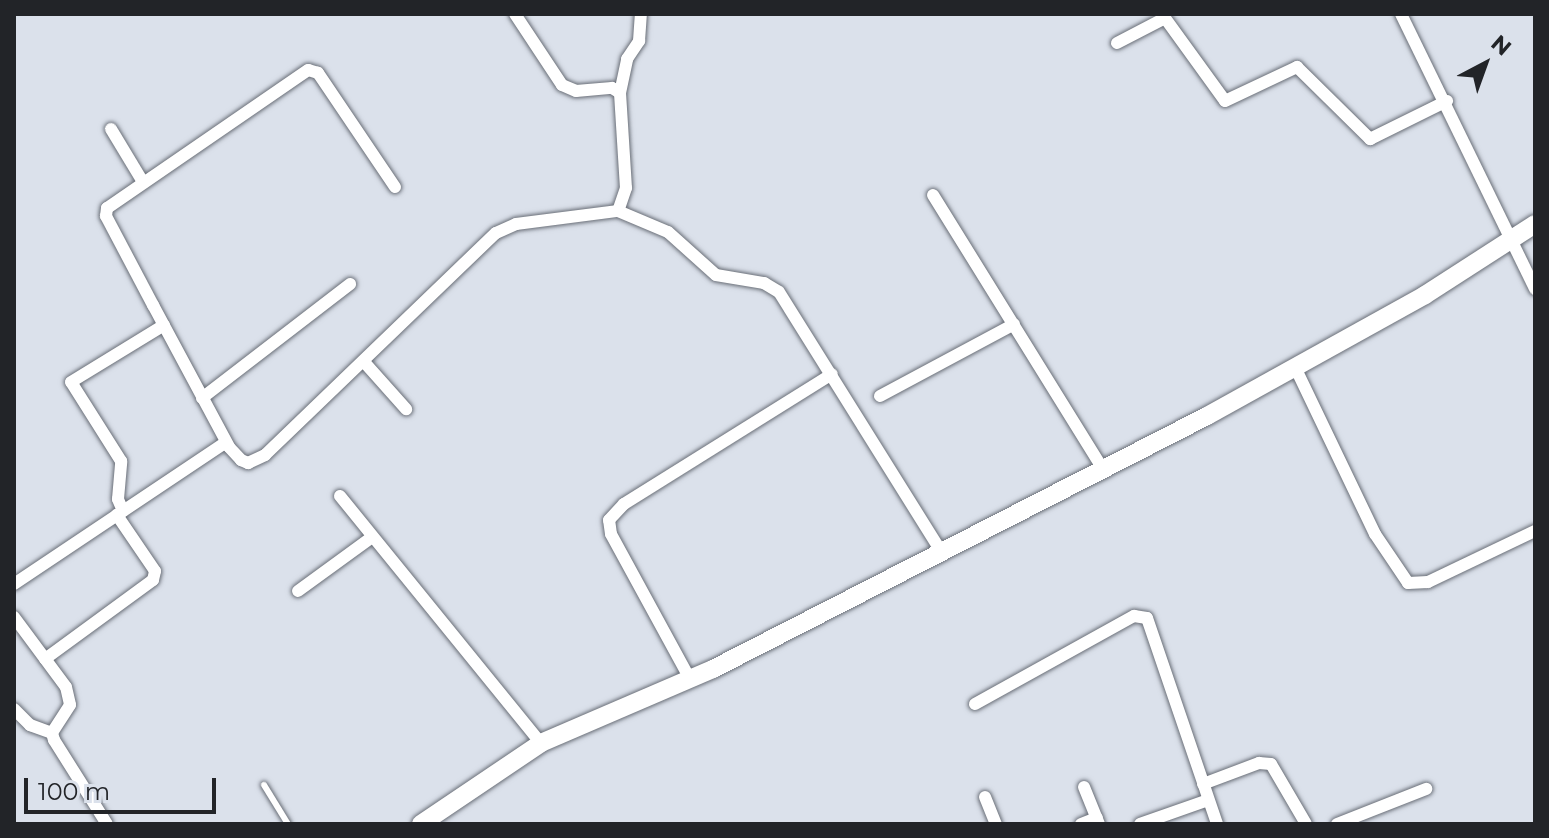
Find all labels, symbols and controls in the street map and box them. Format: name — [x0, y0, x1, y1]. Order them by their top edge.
north arrow — [1445, 24, 1525, 104]
text: N — [1486, 29, 1517, 62]
scale bar — [28, 762, 220, 812]
text: 100 m — [38, 777, 110, 806]

